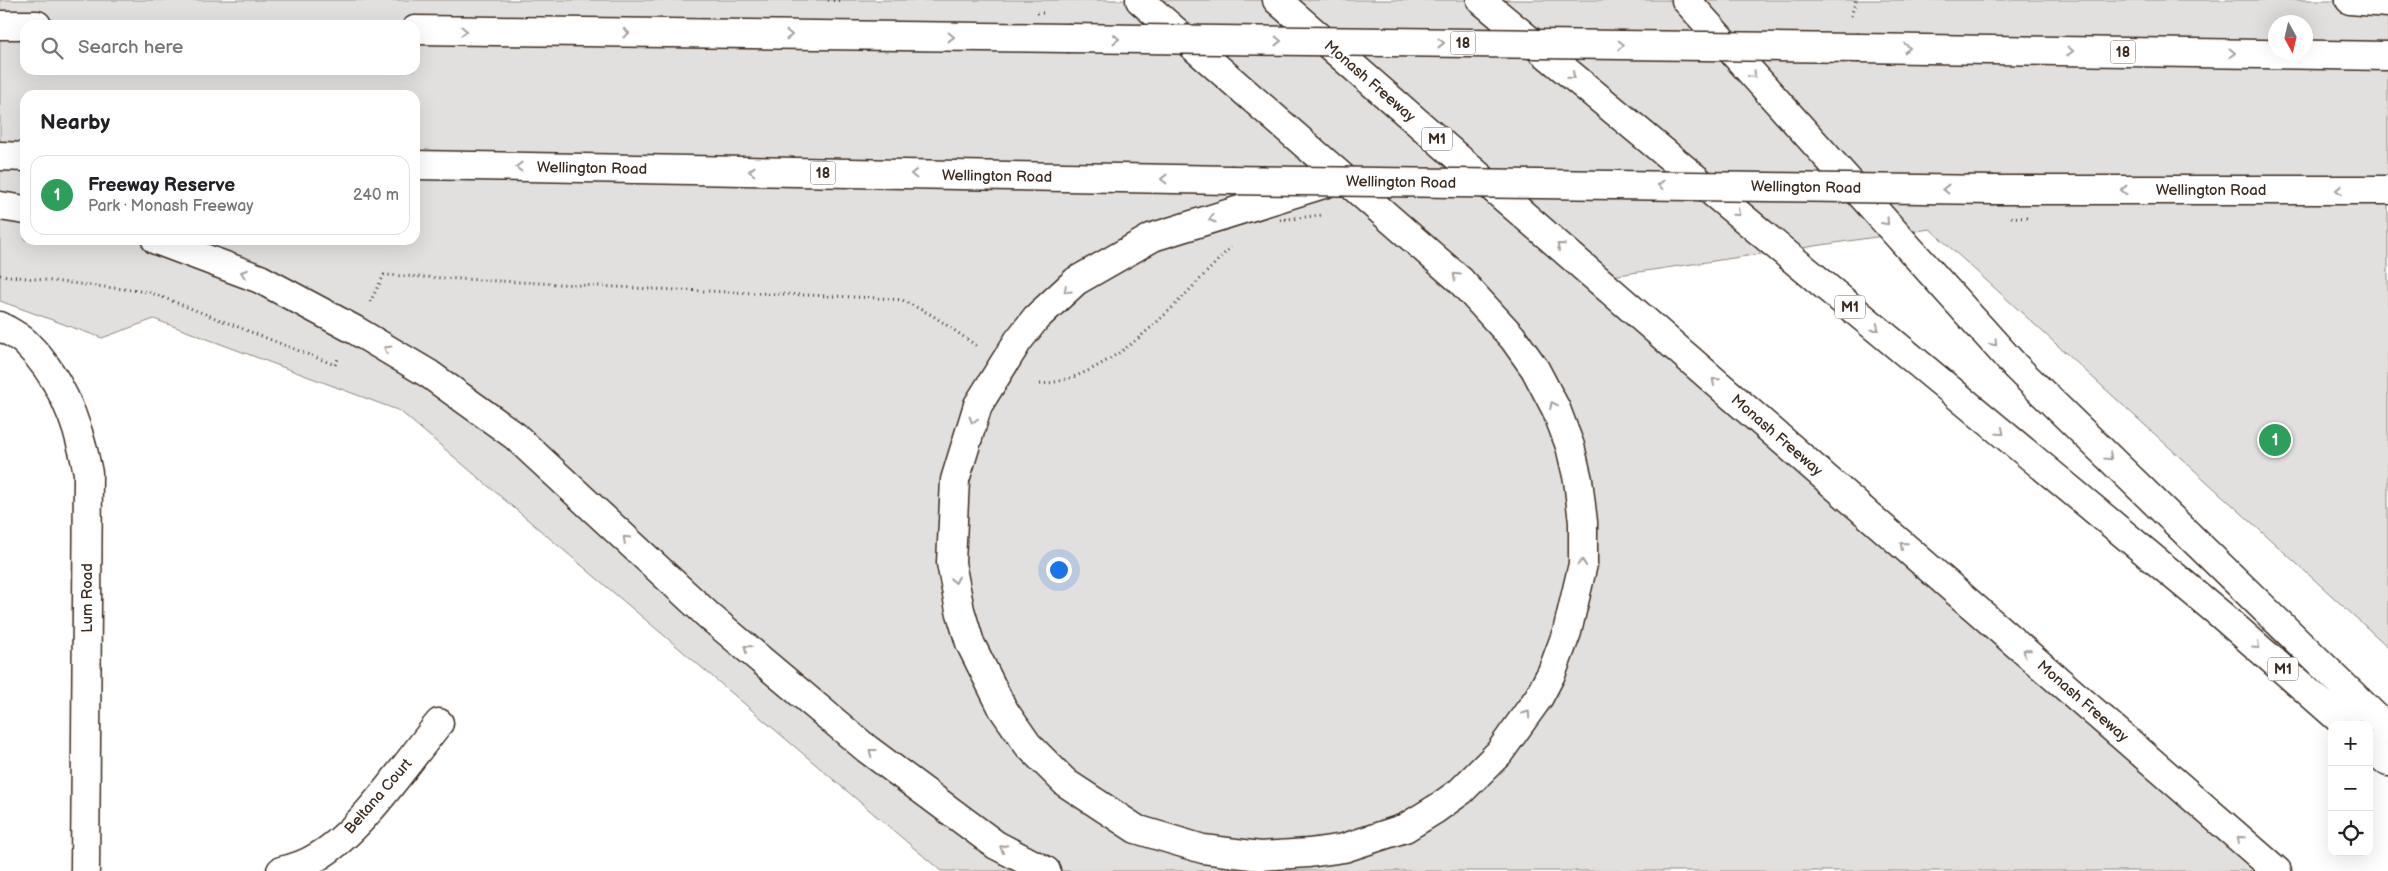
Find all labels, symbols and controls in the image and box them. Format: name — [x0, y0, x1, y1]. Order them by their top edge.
north arrow — [2268, 15, 2313, 60]
search box — [20, 20, 420, 75]
one-way arrow — [460, 25, 468, 36]
one-way arrow — [622, 28, 630, 38]
one-way arrow — [785, 30, 793, 40]
one-way arrow — [948, 32, 955, 42]
road number: 18 — [1450, 32, 1476, 54]
icon: search — [38, 34, 66, 62]
one-way arrow — [1112, 34, 1120, 44]
text: Search here — [78, 36, 183, 59]
one-way arrow — [1275, 36, 1283, 46]
street label: Monash Freeway — [1320, 36, 1420, 126]
one-way arrow — [1438, 38, 1445, 48]
one-way arrow — [1617, 40, 1625, 50]
road number: 18 — [2110, 41, 2136, 64]
one-way arrow — [1904, 43, 1912, 53]
one-way arrow — [2066, 46, 2074, 56]
one-way arrow — [2229, 48, 2237, 58]
one-way arrow — [1566, 70, 1575, 78]
one-way arrow — [1748, 70, 1757, 79]
text: Nearby — [40, 110, 110, 135]
road number: M1 — [1422, 128, 1452, 150]
street label: Wellington Road — [537, 158, 647, 179]
one-way arrow — [515, 162, 522, 172]
road number: 18 — [810, 162, 836, 184]
one-way arrow — [747, 166, 755, 177]
street label: Wellington Road — [942, 166, 1052, 187]
one-way arrow — [910, 169, 918, 180]
street label: Wellington Road — [1346, 172, 1456, 193]
text: Freeway Reserve — [88, 174, 235, 197]
one-way arrow — [1160, 174, 1168, 184]
street label: Wellington Road — [1751, 177, 1861, 198]
one-way arrow — [1656, 180, 1664, 191]
street label: Wellington Road — [2156, 181, 2266, 200]
one-way arrow — [1941, 184, 1949, 194]
one-way arrow — [2120, 185, 2128, 195]
one-way arrow — [2335, 185, 2343, 195]
text: 1 — [54, 186, 60, 205]
text: 240 m — [353, 186, 399, 205]
text: Park · Monash Freeway — [88, 197, 253, 216]
one-way arrow — [1732, 208, 1741, 217]
one-way arrow — [1208, 214, 1216, 224]
one-way arrow — [1880, 216, 1889, 225]
one-way arrow — [1557, 243, 1566, 252]
one-way arrow — [240, 269, 249, 279]
one-way arrow — [1452, 273, 1461, 282]
one-way arrow — [1063, 284, 1072, 293]
road number: M1 — [1835, 296, 1865, 318]
one-way arrow — [1870, 322, 1879, 331]
one-way arrow — [1988, 337, 1997, 346]
one-way arrow — [384, 345, 393, 355]
one-way arrow — [1711, 377, 1720, 386]
street label: Monash Freeway — [1727, 390, 1827, 480]
one-way arrow — [1549, 401, 1560, 410]
one-way arrow — [969, 416, 979, 424]
pin: 1 — [2259, 421, 2291, 459]
one-way arrow — [1995, 426, 2004, 434]
one-way arrow — [2104, 451, 2113, 460]
one-way arrow — [623, 536, 632, 545]
one-way arrow — [1900, 542, 1909, 551]
your location — [1046, 557, 1072, 583]
one-way arrow — [1577, 558, 1588, 566]
street label: Lum Road — [78, 563, 97, 633]
one-way arrow — [949, 575, 959, 584]
one-way arrow — [2251, 640, 2260, 649]
one-way arrow — [744, 645, 753, 653]
one-way arrow — [2022, 648, 2031, 657]
street label: Monash Freeway — [2033, 656, 2133, 746]
road number: M1 — [2268, 658, 2298, 681]
one-way arrow — [1521, 710, 1530, 720]
map controls — [2328, 721, 2373, 856]
button: + — [2328, 721, 2373, 766]
one-way arrow — [869, 749, 878, 757]
street label: Beltana Court — [340, 754, 417, 838]
button: − — [2328, 766, 2373, 811]
button: locate — [2328, 811, 2373, 856]
one-way arrow — [2237, 836, 2246, 845]
one-way arrow — [999, 844, 1008, 854]

